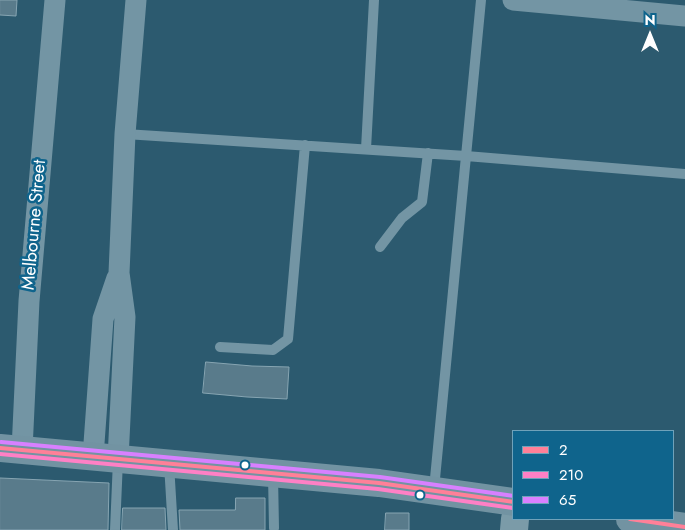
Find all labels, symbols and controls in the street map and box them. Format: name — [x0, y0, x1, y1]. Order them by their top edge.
north arrow — [625, 10, 675, 60]
text: N — [644, 10, 656, 30]
street label: Melbourne Street — [19, 159, 51, 291]
legend — [512, 430, 675, 520]
text: 2 — [559, 439, 568, 461]
unlabelled marker — [240, 460, 250, 470]
text: 210 — [559, 464, 583, 486]
text: 65 — [559, 489, 576, 511]
unlabelled marker — [415, 490, 425, 500]

